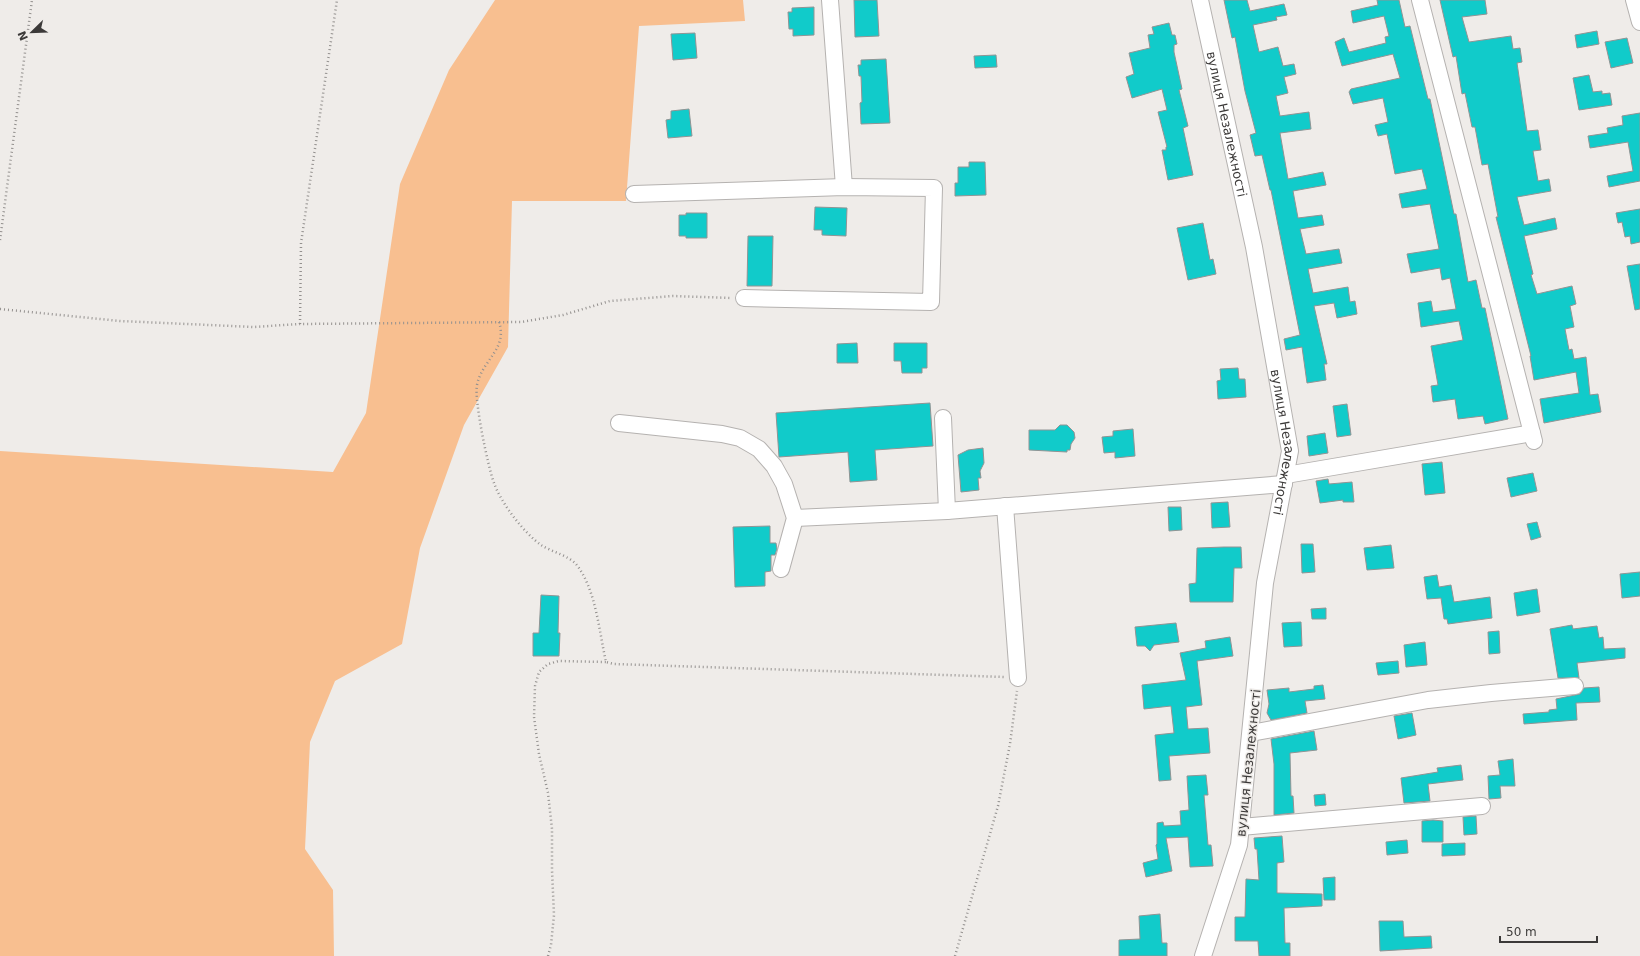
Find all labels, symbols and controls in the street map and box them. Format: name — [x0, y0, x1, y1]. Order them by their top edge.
north arrow — [12, 12, 52, 52]
text: N — [15, 29, 31, 42]
street label: вулиця Незалежності — [1203, 50, 1250, 198]
street label: вулиця Незалежності — [1268, 368, 1297, 516]
street label: вулиця Незалежності — [1233, 688, 1264, 838]
scale bar — [1500, 918, 1597, 944]
text: 50 m — [1506, 925, 1537, 939]

